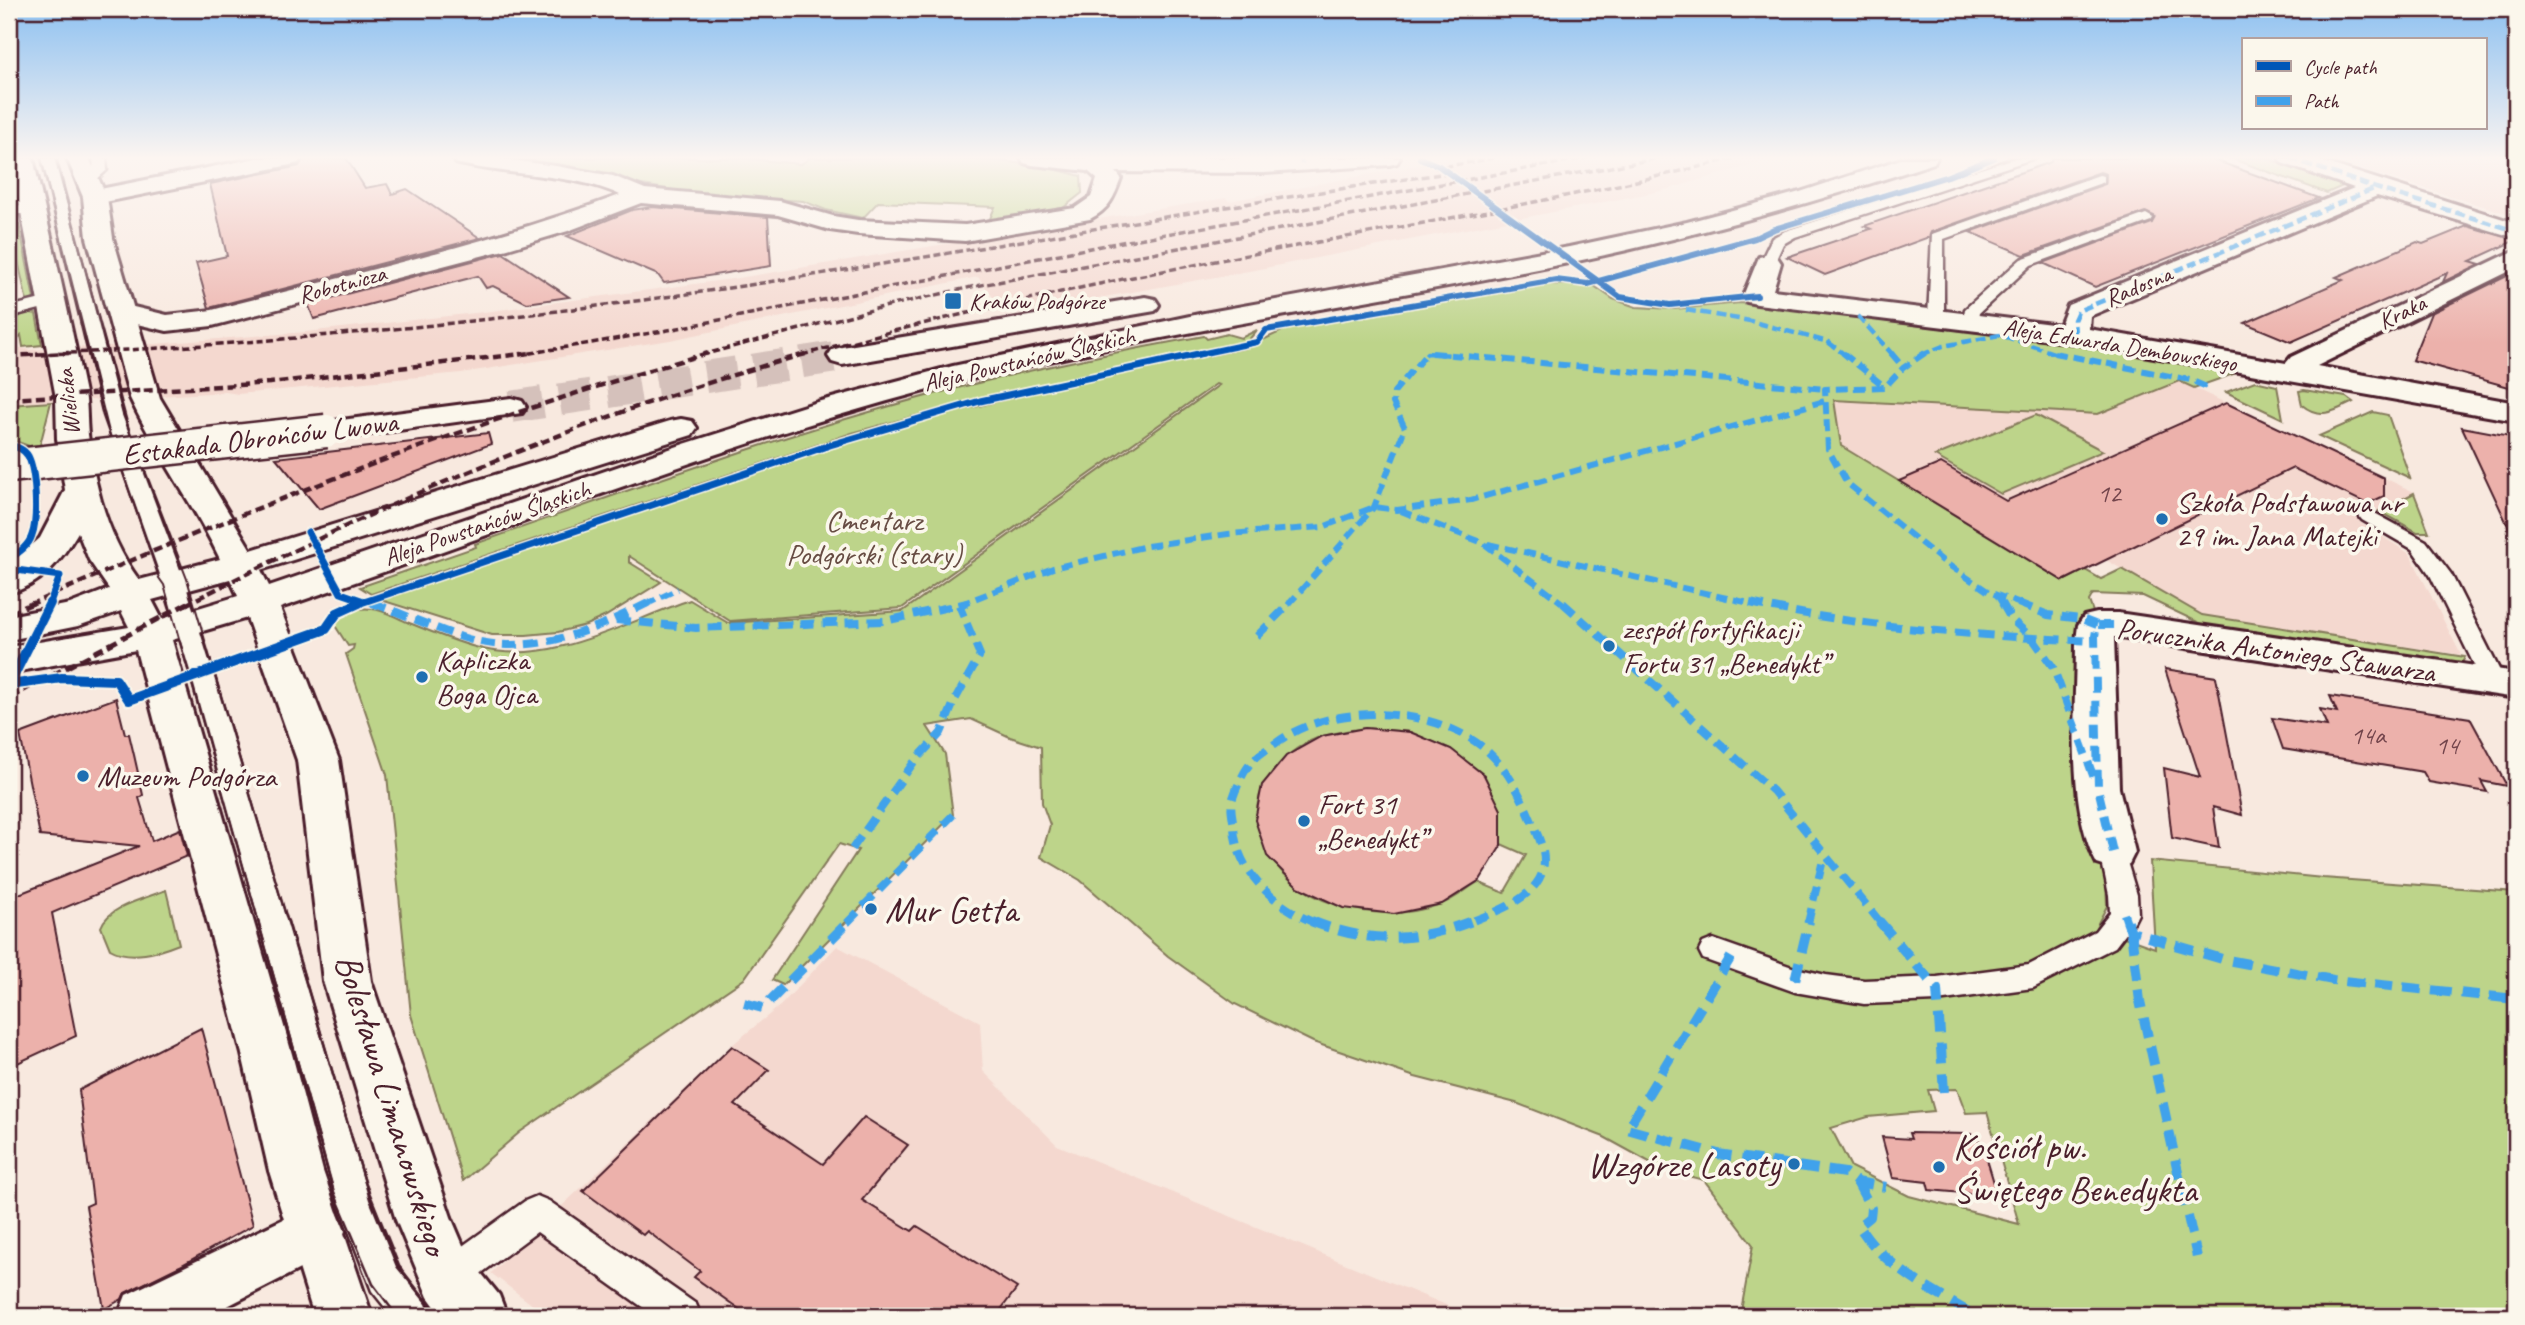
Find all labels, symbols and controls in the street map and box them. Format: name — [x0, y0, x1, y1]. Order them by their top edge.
legend — [2242, 38, 2486, 130]
text: Cycle path — [2304, 54, 2377, 80]
text: Path — [2304, 88, 2340, 114]
street label: Robotnicza — [295, 257, 391, 310]
street label: Radosna — [2100, 258, 2178, 313]
place label: Kraków Podgórze — [969, 286, 1107, 316]
street label: Kraka — [2373, 287, 2432, 336]
marker: Kraków Podgórze — [943, 291, 963, 311]
street label: Aleja Edwarda Dembowskiego — [2001, 312, 2240, 379]
street label: Aleja Powstańców Śląskich — [920, 320, 1139, 398]
street label: Wielicka — [49, 366, 86, 437]
street label: Estakada Obrońców Lwowa — [120, 402, 402, 474]
street label: Aleja Powstańców Śląskich — [380, 473, 596, 572]
house number: 12 — [2097, 477, 2123, 510]
place label: Szkoła Podstawowa nr 29 im. Jana Matejki — [2176, 483, 2406, 555]
park label: Cmentarz Podgórski (stary) — [786, 501, 964, 573]
marker: Szkoła Podstawowa nr 29 im. Jana Matejki — [2154, 511, 2170, 527]
street label: Porucznika Antoniego Stawarza — [2115, 609, 2439, 691]
place label: zespół fortyfikacji Fortu 31 „Benedykt” — [1623, 610, 1834, 682]
marker: zespół fortyfikacji Fortu 31 „Benedykt” — [1601, 638, 1617, 654]
place label: Kapliczka Boga Ojca — [436, 641, 539, 713]
marker: Kapliczka Boga Ojca — [414, 669, 430, 685]
house number: 14a — [2351, 719, 2387, 752]
house number: 14 — [2435, 729, 2461, 762]
place label: Muzeum Podgórza — [97, 757, 278, 795]
marker: Muzeum Podgórza — [75, 768, 91, 784]
place label: Fort 31 „Benedykt” — [1318, 785, 1433, 857]
marker: Fort 31 „Benedykt” — [1296, 813, 1312, 829]
place label: Mur Getta — [885, 886, 1020, 933]
marker: Mur Getta — [863, 901, 879, 917]
street label: Bolesława Limanowskiego — [324, 948, 462, 1264]
place label: Kościół pw. Świętego Benedykta — [1953, 1123, 2199, 1213]
place label: Wzgórze Lasoty — [1587, 1141, 1782, 1188]
marker: Wzgórze Lasoty — [1786, 1156, 1802, 1172]
marker: Kościół pw. Świętego Benedykta — [1931, 1159, 1947, 1175]

